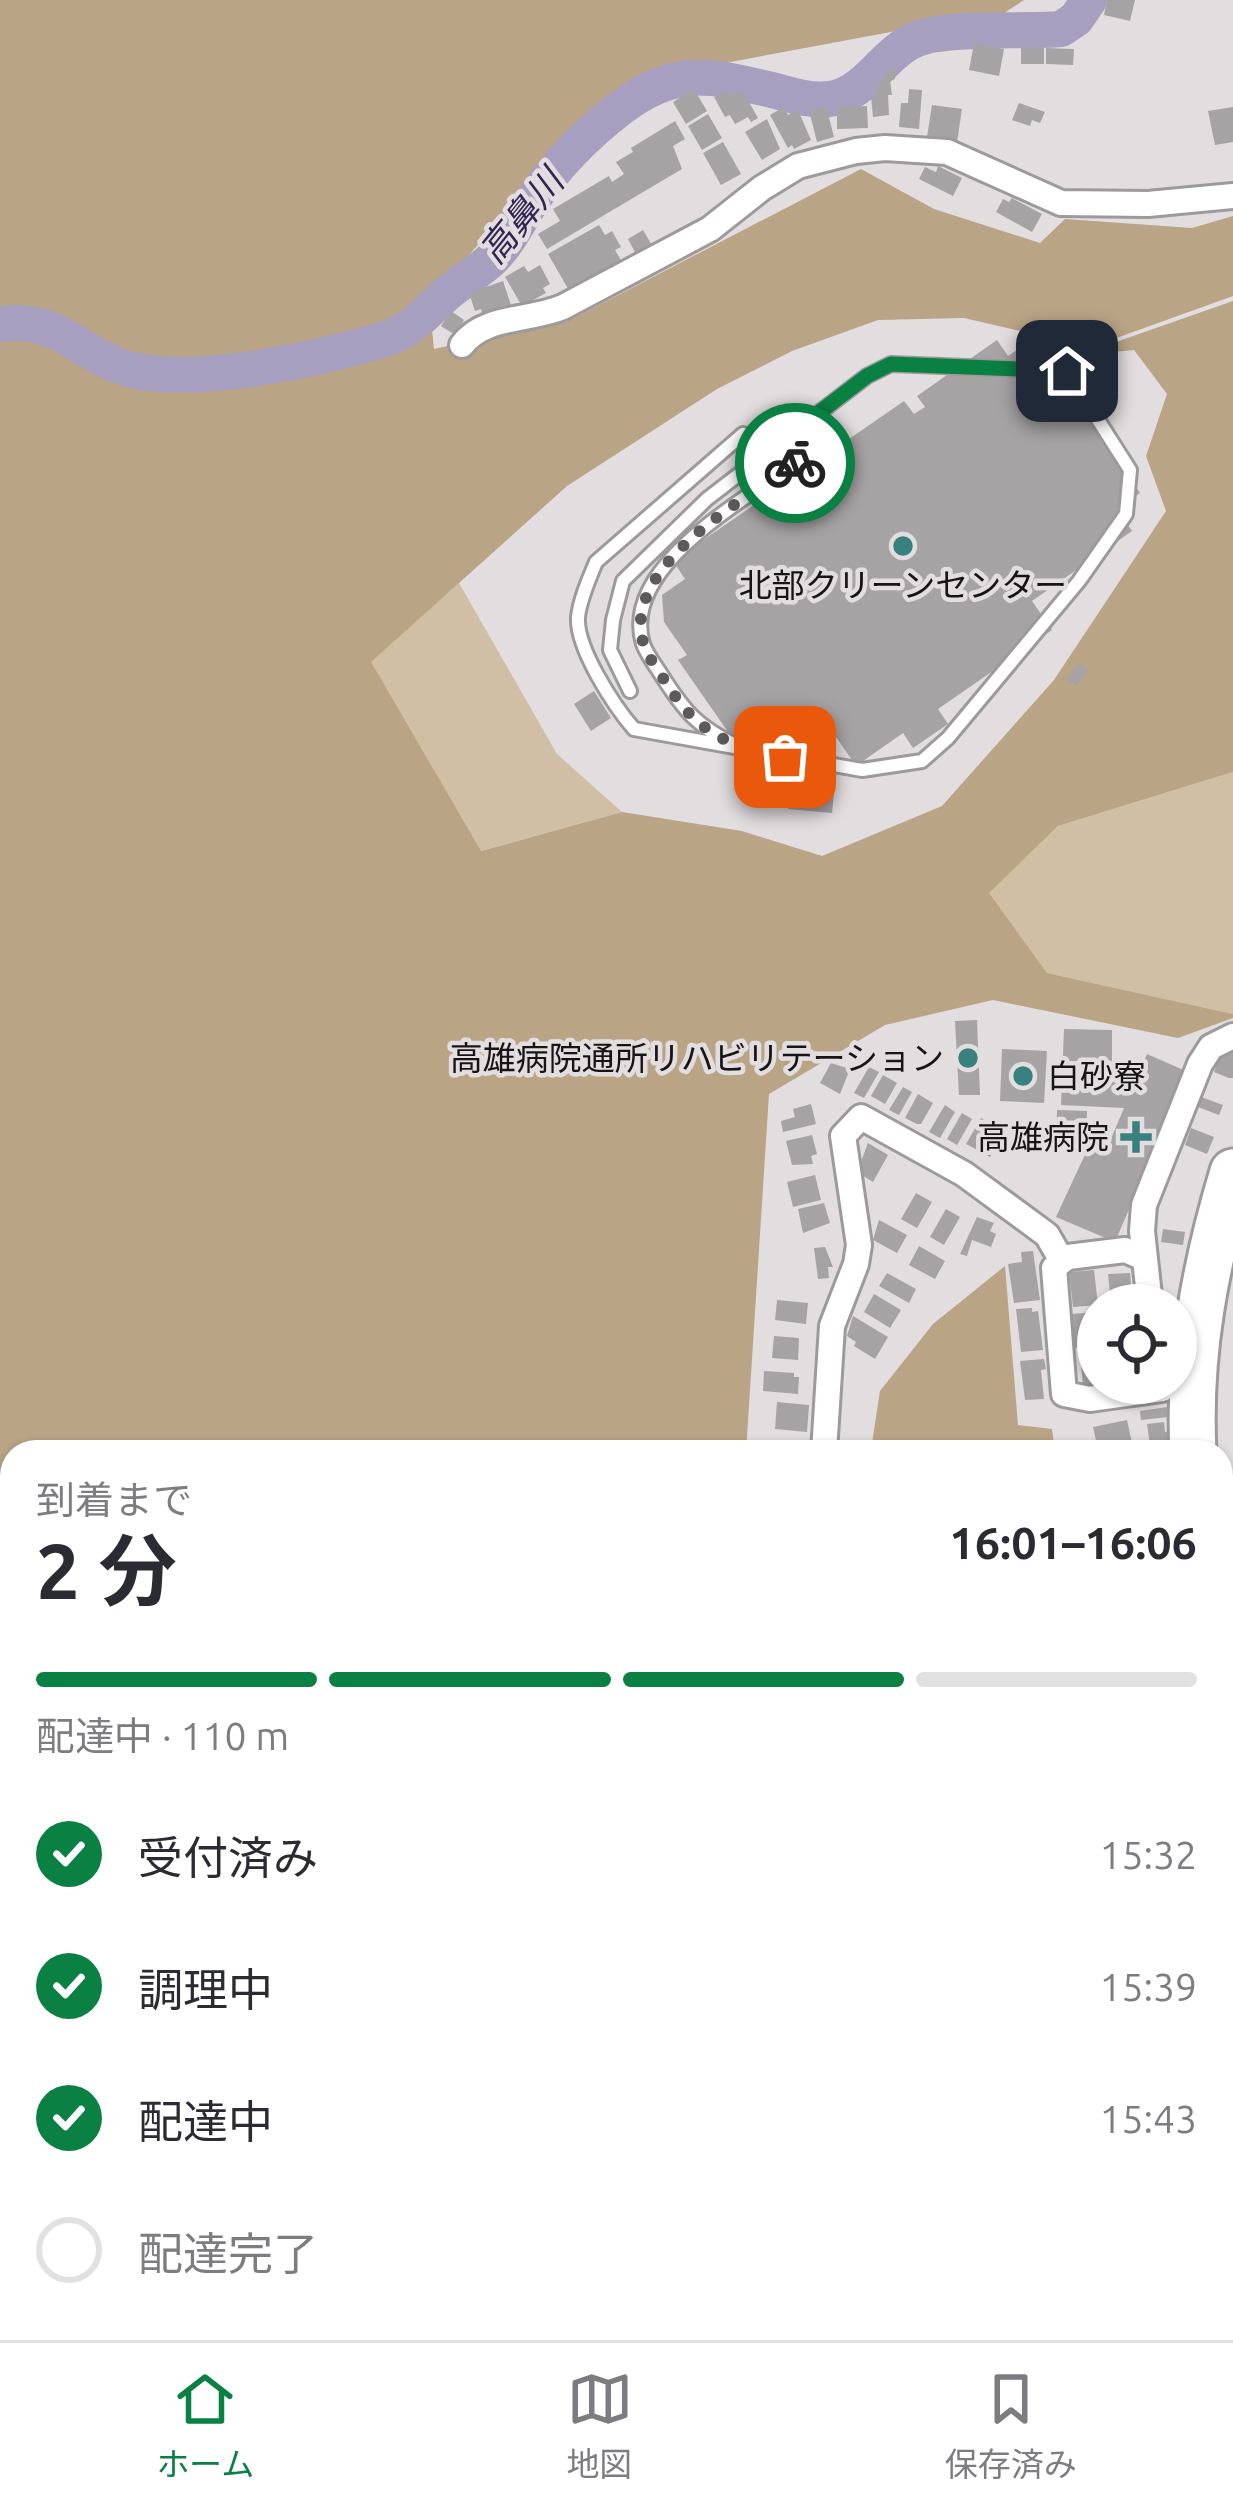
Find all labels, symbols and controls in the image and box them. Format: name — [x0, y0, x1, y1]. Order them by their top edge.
water label: 高鼻川 — [471, 158, 573, 271]
pin — [1016, 320, 1118, 422]
icon: home — [1034, 338, 1100, 404]
courier — [735, 403, 855, 523]
icon: bike — [762, 430, 828, 496]
marker: 北部クリーンセンター — [890, 533, 916, 559]
place label: 北部クリーンセンター — [739, 566, 1067, 603]
pin — [734, 706, 836, 808]
icon: bag — [752, 724, 818, 790]
place label: 高雄病院通所リハビリテーション — [450, 1039, 944, 1076]
marker: 高雄病院通所リハビリテーション — [955, 1045, 981, 1071]
place label: 白砂寮 — [1047, 1057, 1146, 1094]
marker: 白砂寮 — [1010, 1063, 1036, 1089]
place label: 高雄病院 — [977, 1118, 1109, 1155]
marker: 高雄病院 — [1120, 1121, 1152, 1153]
map controls — [1077, 1284, 1197, 1404]
button: locate — [1077, 1284, 1197, 1404]
text: 到着まで — [36, 1478, 192, 1521]
text: 16:01–16:06 — [949, 1517, 1197, 1568]
text: 2 分 — [36, 1526, 176, 1614]
text: 配達中 · 110 m — [36, 1714, 289, 1757]
icon: check — [36, 1821, 102, 1887]
text: 受付済み — [138, 1832, 318, 1883]
text: 15:32 — [1099, 1833, 1197, 1876]
icon: check — [36, 1953, 102, 2019]
text: 調理中 — [138, 1964, 273, 2015]
text: 15:39 — [1099, 1965, 1197, 2008]
icon: check — [36, 2085, 102, 2151]
text: 配達中 — [138, 2096, 273, 2147]
text: 15:43 — [1099, 2097, 1197, 2140]
text: 配達完了 — [138, 2228, 318, 2279]
tab: ホーム — [156, 2366, 254, 2486]
tab: 地図 — [567, 2366, 633, 2486]
tab: 保存済み — [945, 2366, 1077, 2486]

